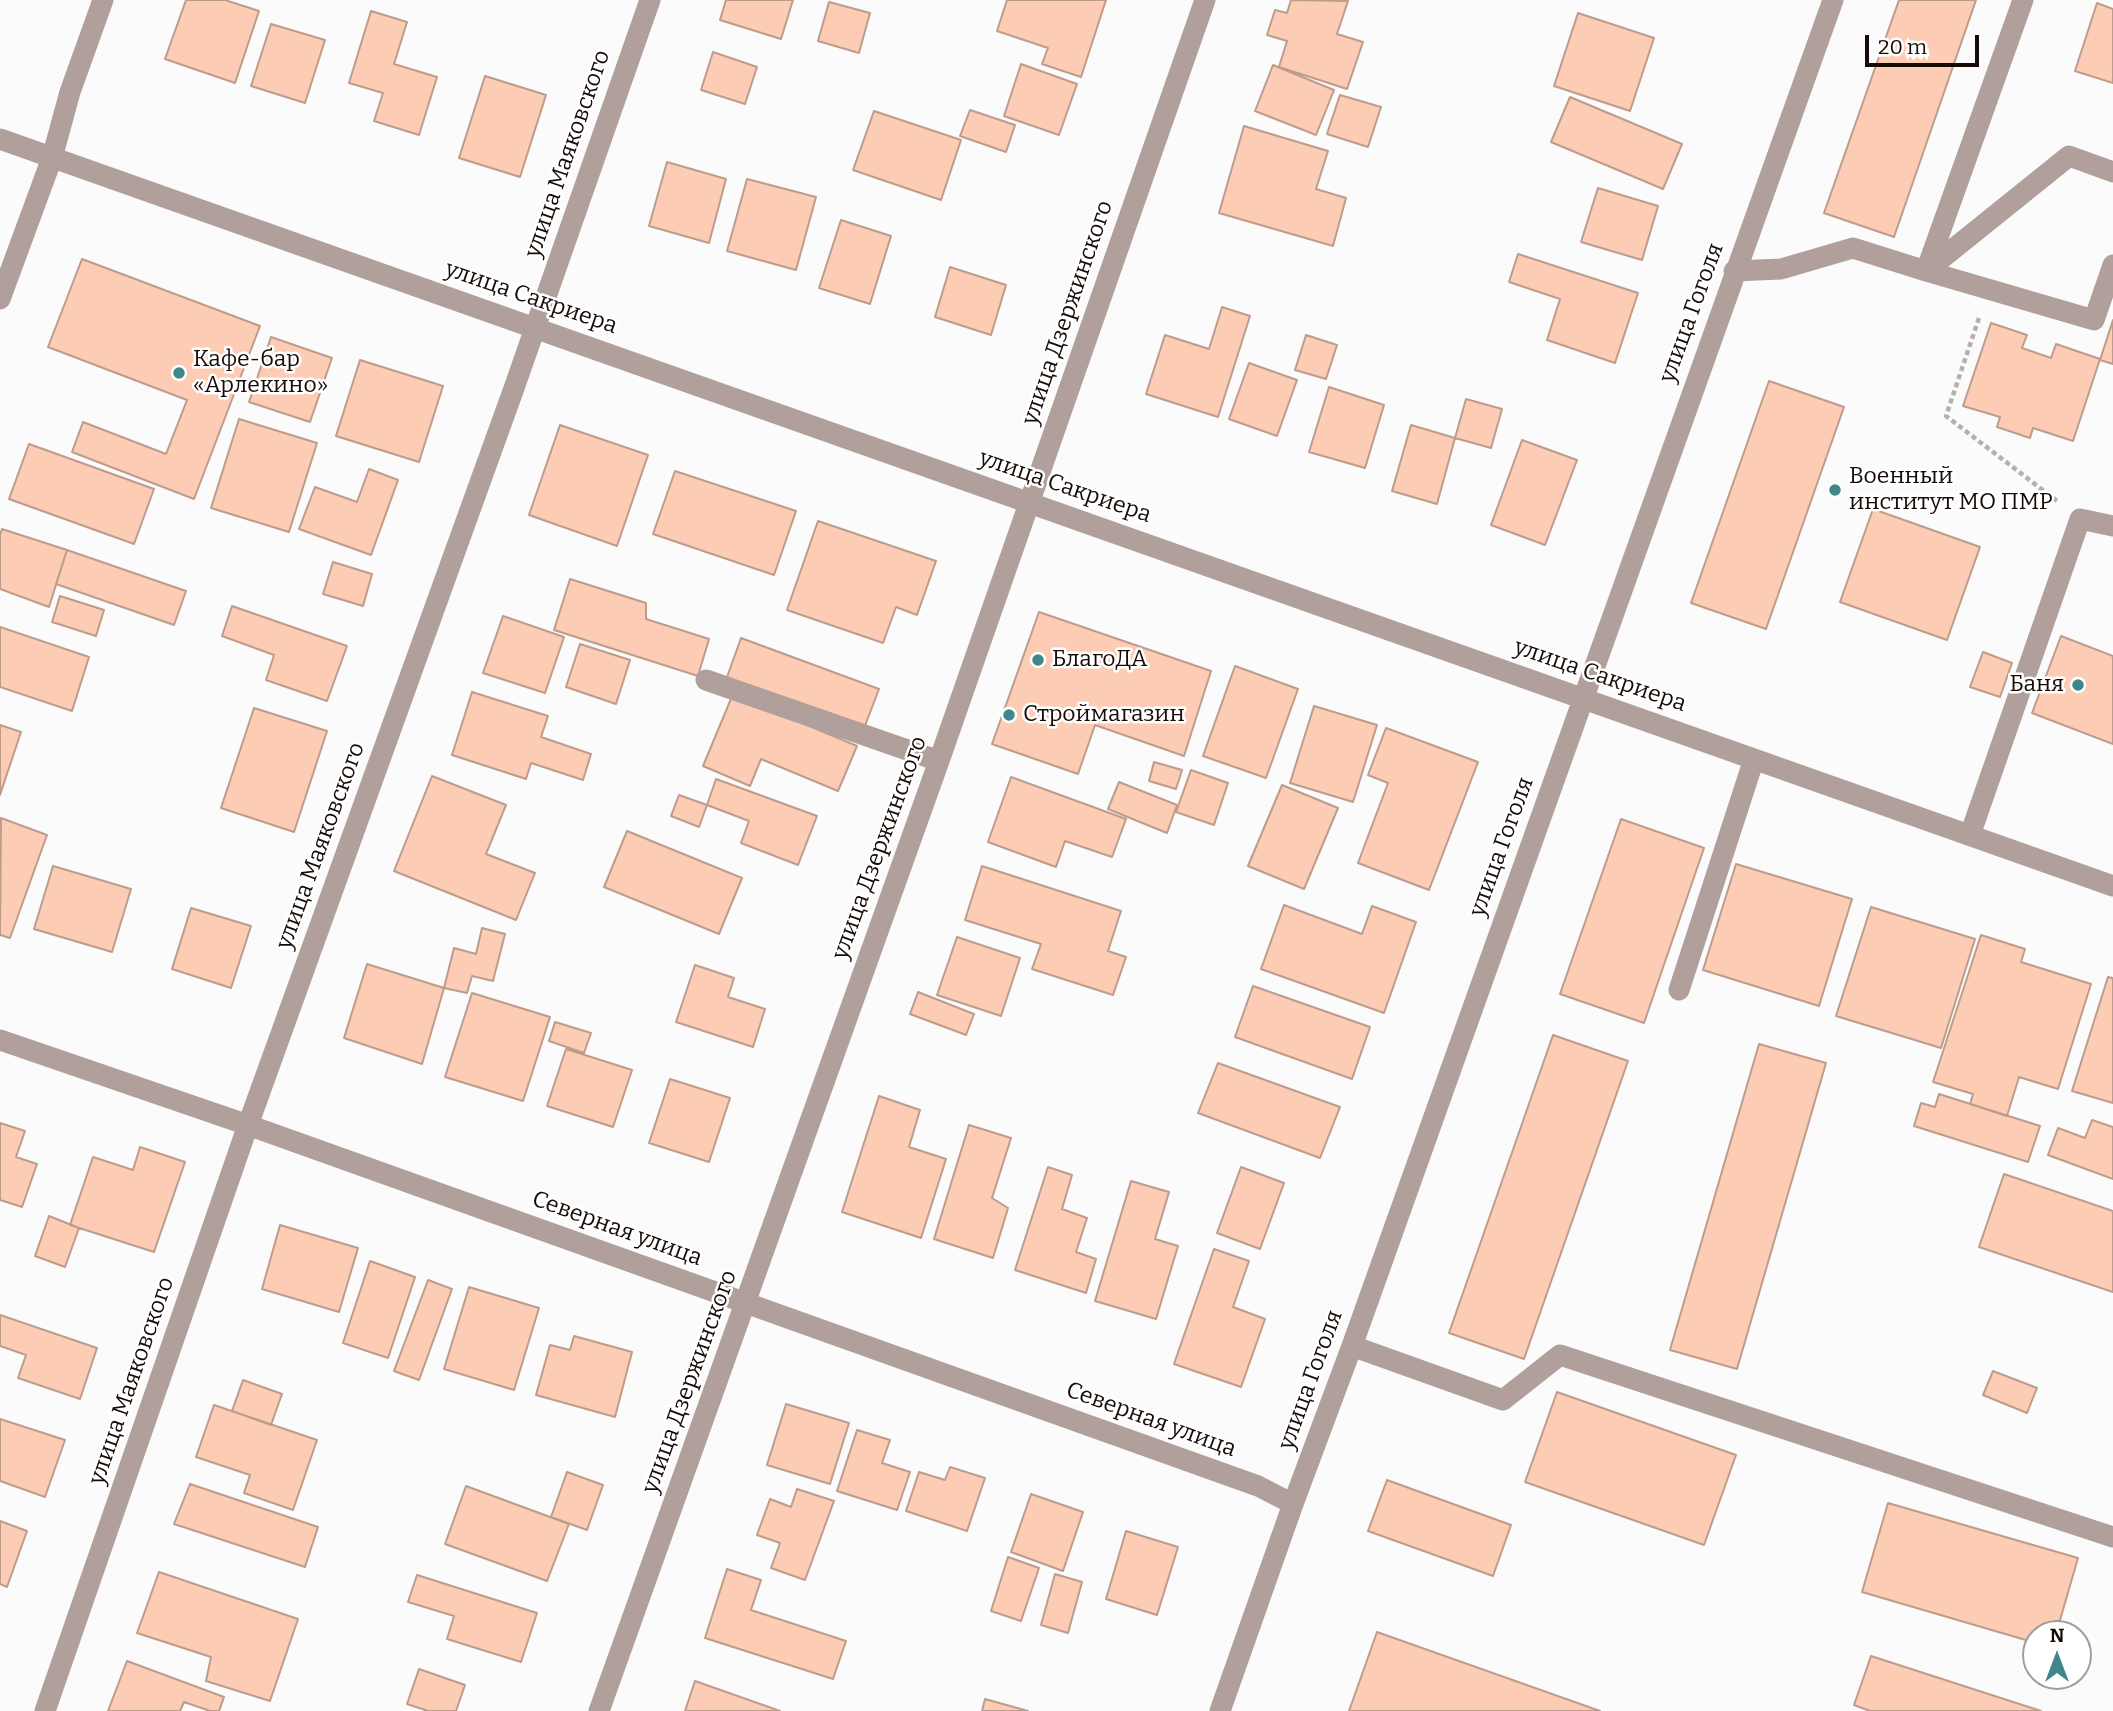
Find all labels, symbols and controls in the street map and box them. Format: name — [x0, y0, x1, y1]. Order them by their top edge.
scale bar — [1868, 21, 1982, 65]
text: 20 m — [1878, 34, 1927, 60]
street label: улица Маяковского — [520, 47, 616, 261]
street label: улица Дзержинского — [1017, 197, 1119, 429]
street label: улица Гоголя — [1654, 240, 1730, 386]
street label: улица Сакриера — [441, 256, 621, 340]
place label: Кафе-бар «Арлекино» — [193, 346, 328, 400]
marker: Кафе-бар «Арлекино» — [171, 365, 187, 381]
street label: улица Сакриера — [975, 445, 1155, 529]
place label: Военный институт МО ПМР — [1849, 463, 2053, 517]
marker: Военный институт МО ПМР — [1827, 482, 1843, 498]
street label: улица Сакриера — [1510, 634, 1690, 718]
place label: БлагоДА — [1052, 646, 1147, 674]
marker: БлагоДА — [1030, 652, 1046, 668]
place label: Баня — [2010, 671, 2064, 699]
marker: Баня — [2070, 677, 2086, 693]
place label: Строймагазин — [1023, 701, 1185, 729]
marker: Строймагазин — [1001, 707, 1017, 723]
street label: улица Дзержинского — [827, 733, 933, 963]
street label: улица Маяковского — [271, 739, 371, 953]
street label: улица Гоголя — [1464, 774, 1540, 920]
street label: Северная улица — [528, 1185, 706, 1273]
street label: улица Дзержинского — [637, 1267, 743, 1497]
street label: улица Маяковского — [84, 1274, 180, 1488]
street label: улица Гоголя — [1273, 1307, 1349, 1453]
street label: Северная улица — [1062, 1376, 1240, 1464]
north arrow — [2022, 1620, 2092, 1690]
text: N — [2050, 1624, 2064, 1647]

